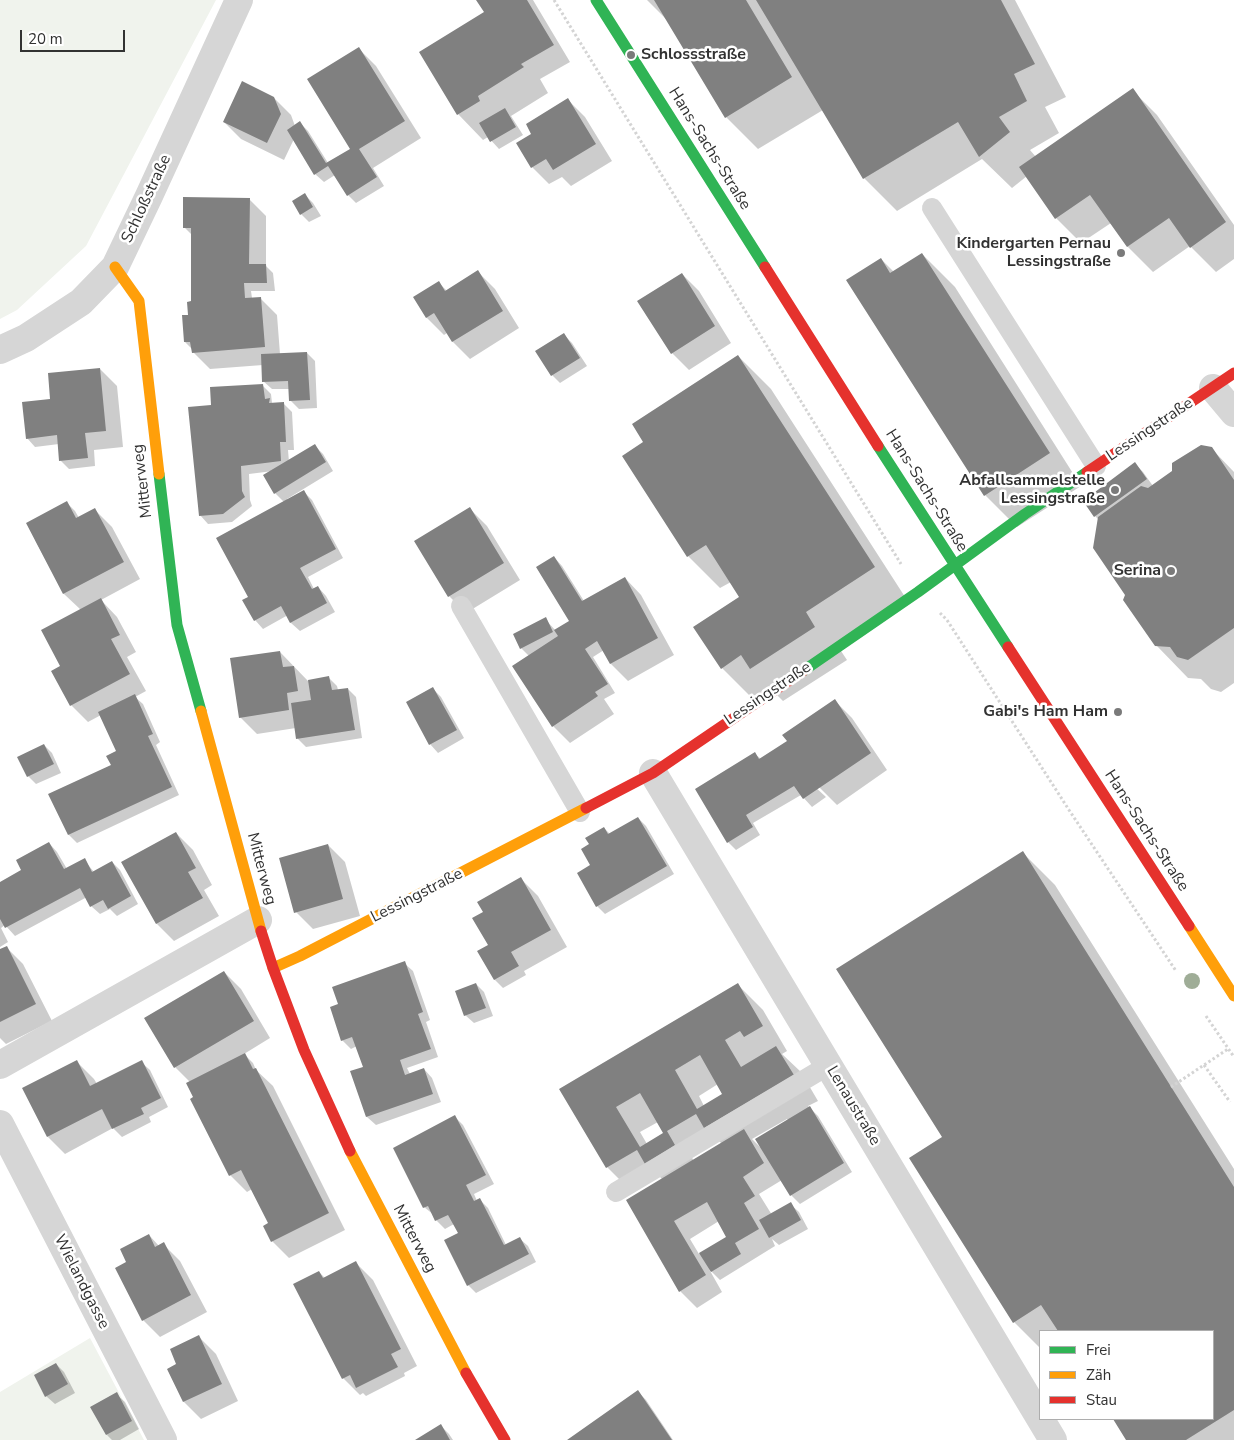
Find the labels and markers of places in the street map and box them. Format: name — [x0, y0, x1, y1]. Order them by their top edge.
place label: Schlossstraße — [641, 45, 746, 65]
marker: Schlossstraße — [625, 49, 637, 61]
place label: Kindergarten Pernau Lessingstraße — [957, 234, 1111, 272]
marker: Kindergarten Pernau Lessingstraße — [1115, 247, 1127, 259]
place label: Abfallsammelstelle Lessingstraße — [959, 471, 1105, 509]
marker: Abfallsammelstelle Lessingstraße — [1109, 484, 1121, 496]
place label: Serina — [1114, 561, 1161, 581]
marker: Serina — [1165, 565, 1177, 577]
place label: Gabi's Ham Ham — [983, 702, 1108, 722]
marker: Gabi's Ham Ham — [1112, 706, 1124, 718]

